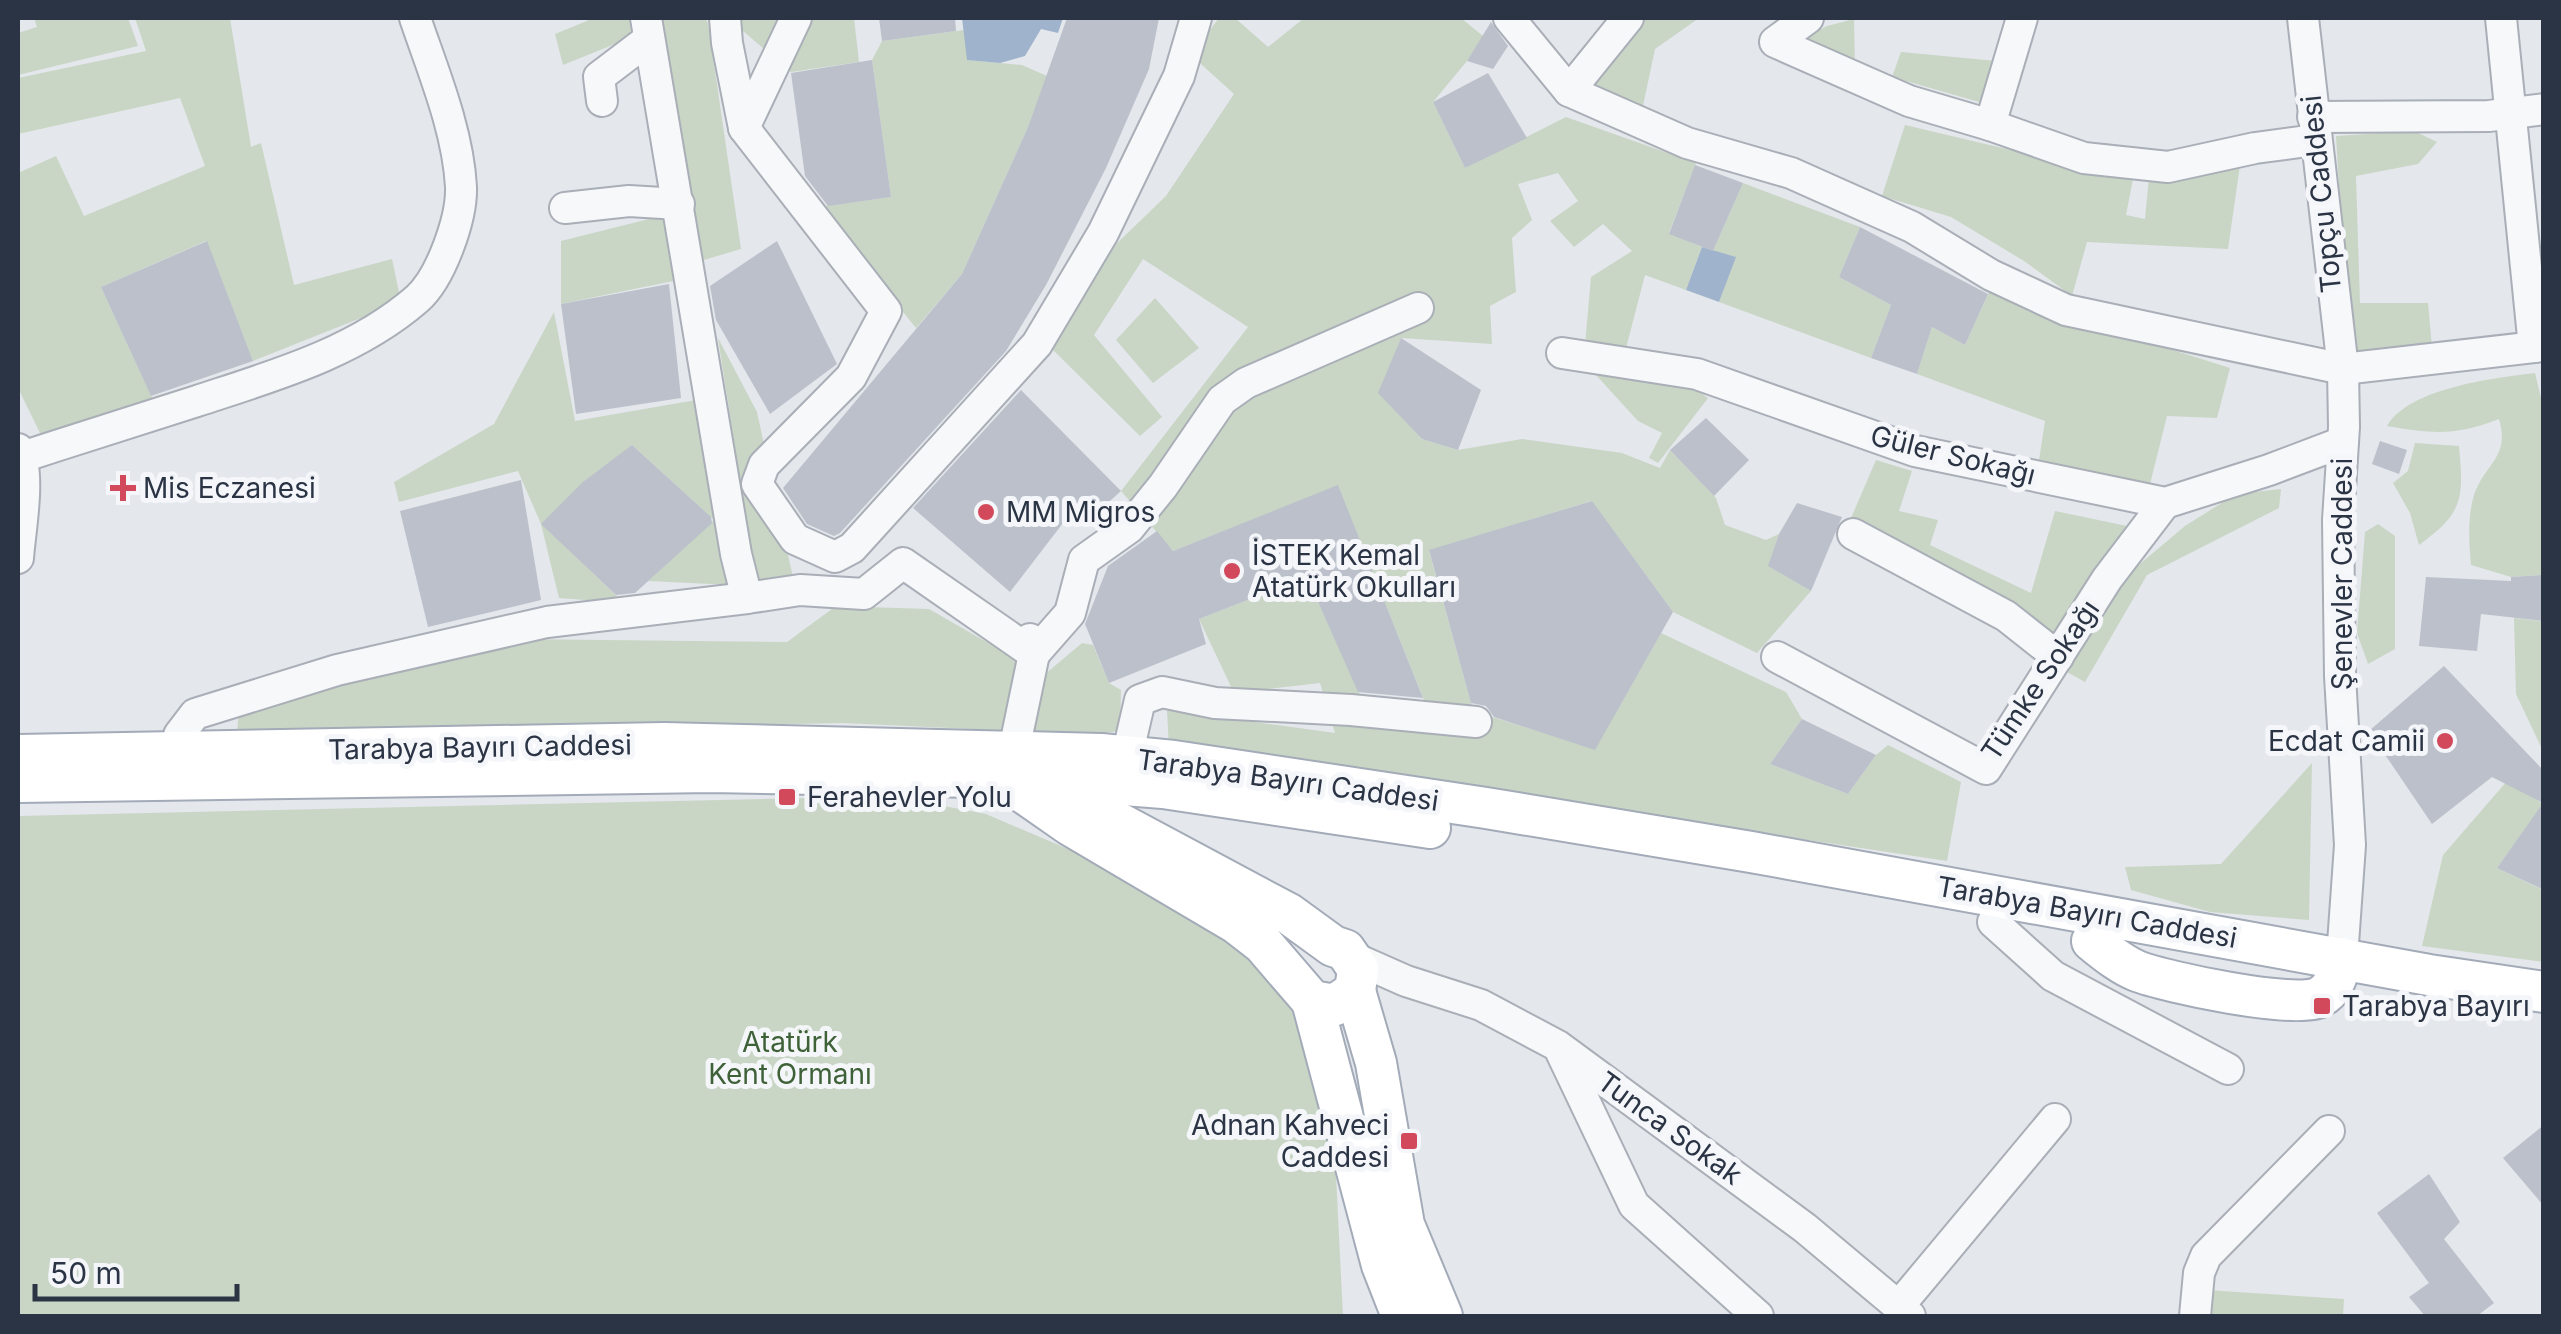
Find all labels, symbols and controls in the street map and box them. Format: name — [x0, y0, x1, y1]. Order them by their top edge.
street label: Topçu Caddesi — [2294, 93, 2348, 295]
street label: Güler Sokağı — [1867, 418, 2039, 492]
street label: Şenevler Caddesi — [2325, 458, 2359, 690]
place label: Mis Eczanesi — [143, 471, 316, 505]
marker: Mis Eczanesi — [112, 477, 134, 499]
place label: MM Migros — [1006, 495, 1155, 529]
marker: MM Migros — [975, 501, 997, 523]
place label: İSTEK Kemal Atatürk Okulları — [1252, 538, 1456, 604]
marker: İSTEK Kemal Atatürk Okulları — [1221, 560, 1243, 582]
street label: Tümke Sokağı — [1974, 593, 2106, 767]
place label: Ecdat Camii — [2268, 724, 2425, 758]
street label: Tarabya Bayırı Caddesi — [328, 727, 632, 767]
marker: Ecdat Camii — [2434, 730, 2456, 752]
street label: Tarabya Bayırı Caddesi — [1135, 742, 1441, 818]
place label: Ferahevler Yolu — [807, 780, 1012, 814]
marker: Ferahevler Yolu — [776, 786, 798, 808]
street label: Tarabya Bayırı Caddesi — [1934, 869, 2240, 955]
place label: Tarabya Bayırı — [2342, 989, 2530, 1023]
marker: Tarabya Bayırı — [2311, 995, 2333, 1017]
park label: Atatürk Kent Ormanı — [708, 1025, 872, 1091]
street label: Tunca Sokak — [1591, 1064, 1749, 1192]
place label: Adnan Kahveci Caddesi — [1191, 1108, 1389, 1174]
marker: Adnan Kahveci Caddesi — [1398, 1130, 1420, 1152]
scale bar — [35, 1239, 238, 1301]
text: 50 m — [50, 1255, 122, 1291]

